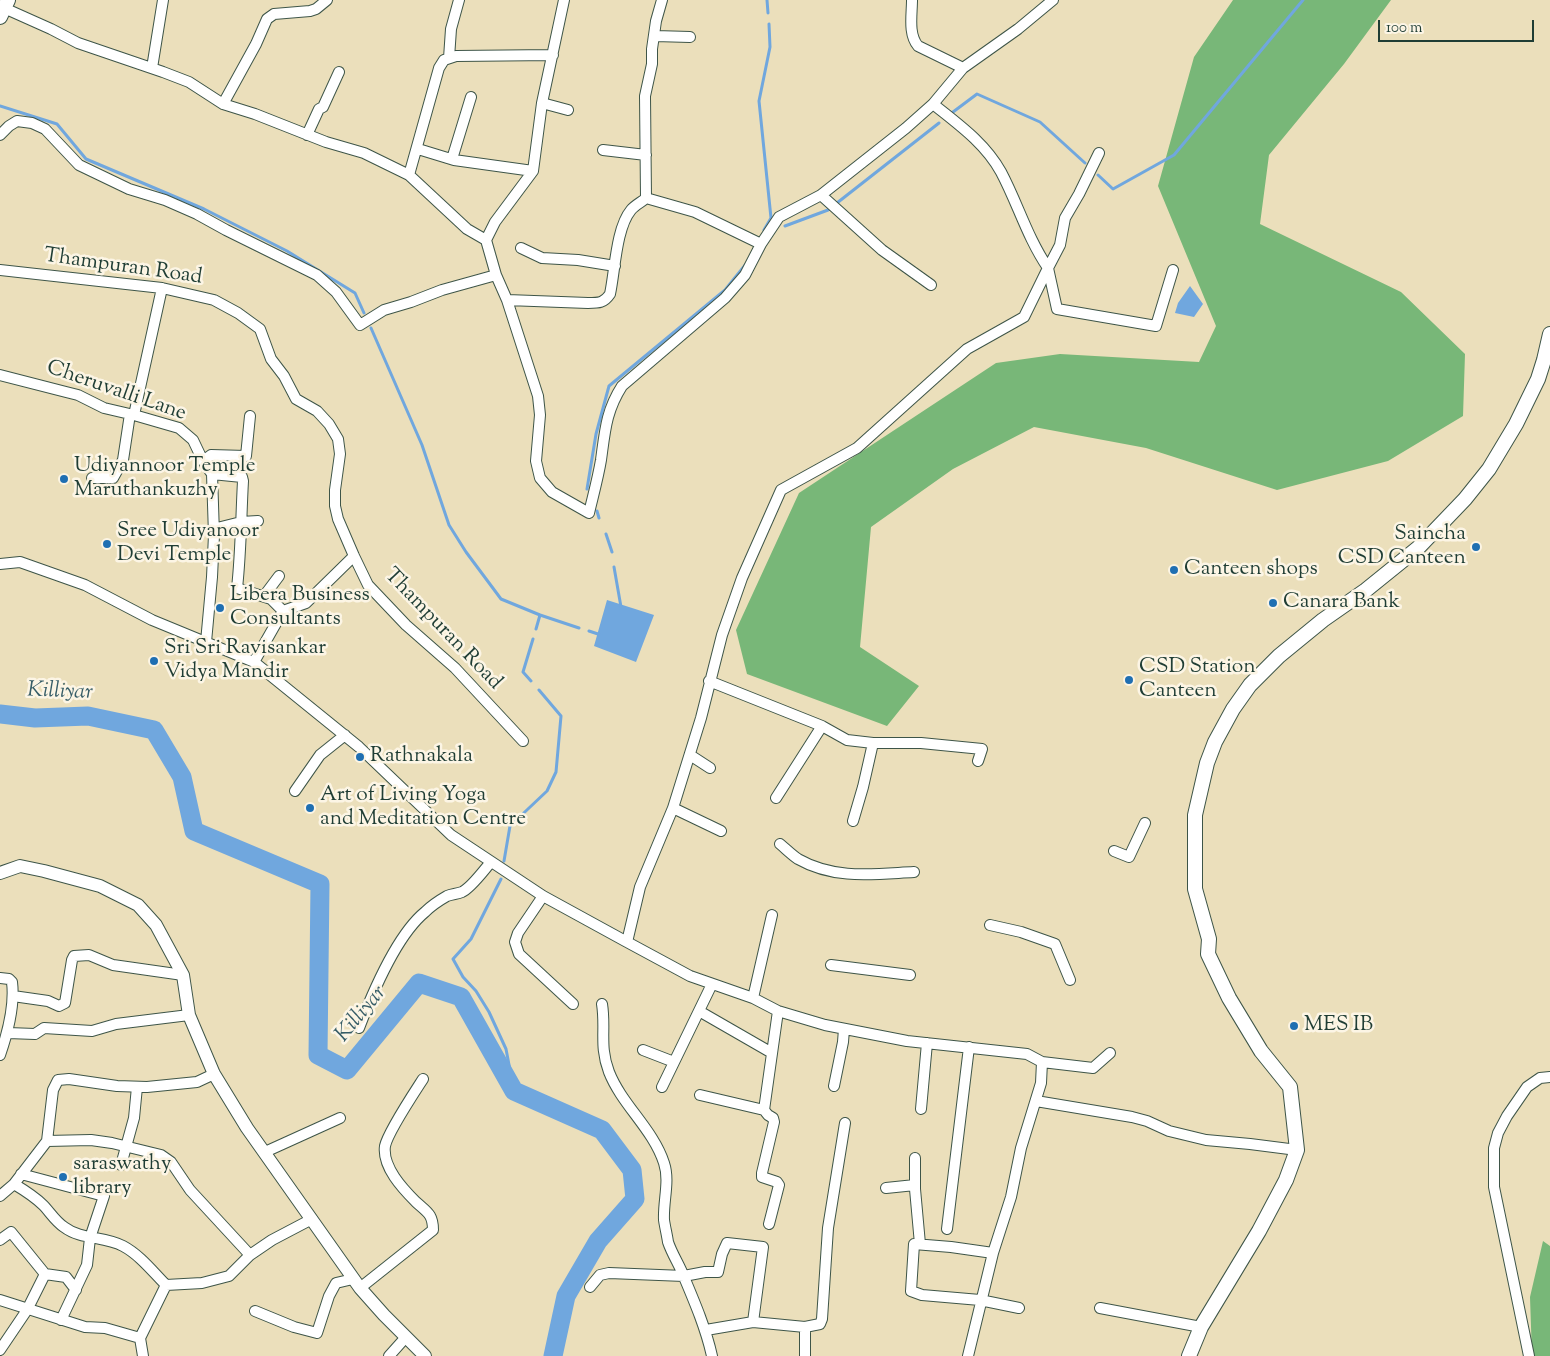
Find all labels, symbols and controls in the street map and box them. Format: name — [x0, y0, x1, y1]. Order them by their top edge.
scale bar — [1380, 10, 1536, 42]
text: 100 m — [1386, 18, 1422, 39]
street label: Thampuran Road — [42, 244, 204, 292]
street label: Cheruvalli Lane — [43, 356, 189, 428]
place label: Udiyannoor Temple Maruthankuzhy — [74, 454, 255, 504]
marker: Udiyannoor Temple Maruthankuzhy — [58, 473, 70, 485]
place label: Sree Udiyanoor Devi Temple — [117, 519, 259, 569]
place label: Saincha CSD Canteen — [1338, 522, 1466, 572]
marker: Sree Udiyanoor Devi Temple — [101, 538, 113, 550]
marker: Saincha CSD Canteen — [1470, 541, 1482, 553]
place label: Canteen shops — [1184, 557, 1318, 583]
street label: Thampuran Road — [378, 564, 506, 696]
marker: Canteen shops — [1168, 564, 1180, 576]
place label: Libera Business Consultants — [230, 583, 370, 633]
place label: Canara Bank — [1283, 590, 1400, 616]
marker: Canara Bank — [1267, 597, 1279, 609]
marker: Libera Business Consultants — [214, 602, 226, 614]
place label: Sri Sri Ravisankar Vidya Mandir — [164, 636, 326, 686]
marker: Sri Sri Ravisankar Vidya Mandir — [148, 655, 160, 667]
place label: CSD Station Canteen — [1139, 655, 1256, 705]
marker: CSD Station Canteen — [1123, 674, 1135, 686]
water label: Killiyar — [27, 679, 93, 707]
place label: Rathnakala — [370, 744, 473, 770]
marker: Rathnakala — [354, 751, 366, 763]
place label: Art of Living Yoga and Meditation Centre — [320, 783, 526, 833]
marker: Art of Living Yoga and Meditation Centre — [304, 802, 316, 814]
water label: Killiyar — [331, 981, 393, 1049]
place label: MES IB — [1304, 1013, 1373, 1039]
marker: MES IB — [1288, 1020, 1300, 1032]
place label: saraswathy library — [73, 1152, 171, 1202]
marker: saraswathy library — [57, 1171, 69, 1183]

